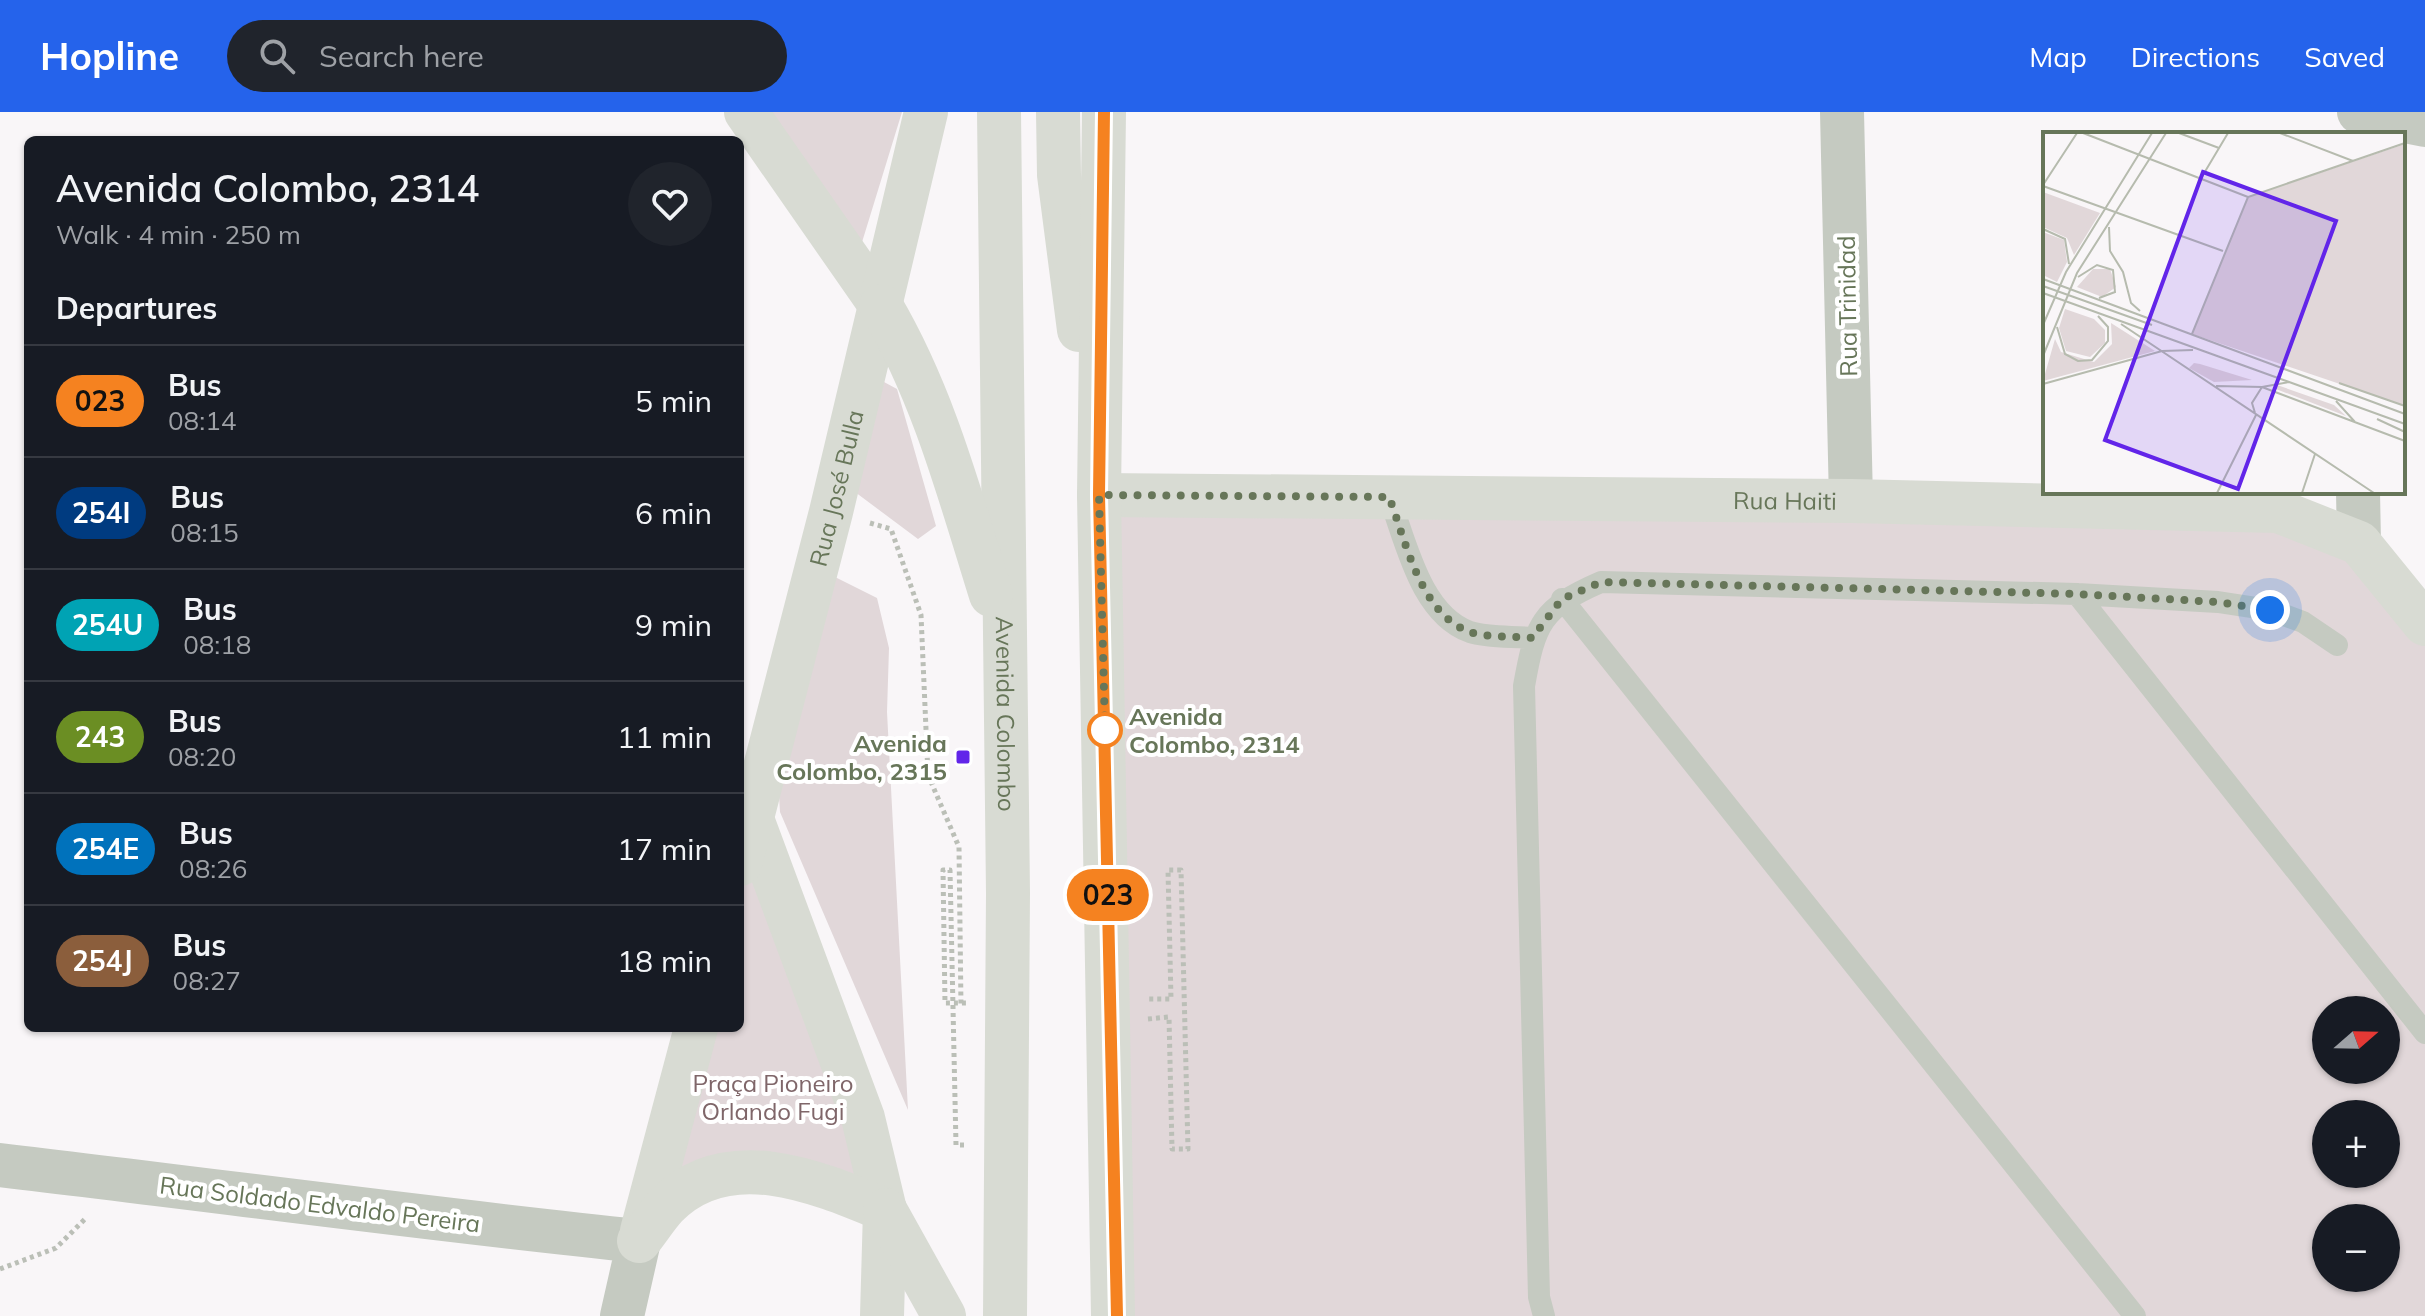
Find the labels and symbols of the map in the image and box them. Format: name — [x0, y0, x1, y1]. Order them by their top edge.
inset map — [2043, 132, 2405, 494]
street label: Rua Trinidad — [1831, 235, 1863, 377]
street label: Rua José Bulla — [803, 407, 870, 570]
street label: Rua Haiti — [1733, 485, 1837, 516]
your location — [2250, 590, 2290, 630]
street label: Avenida Colombo — [990, 616, 1022, 812]
place label: Avenida Colombo, 2314 — [1129, 701, 1300, 759]
marker: Avenida Colombo, 2314 — [1088, 713, 1122, 747]
place label: Avenida Colombo, 2315 — [776, 728, 947, 786]
marker: Avenida Colombo, 2315 — [954, 748, 972, 766]
line badge: 023 — [1062, 869, 1154, 921]
north arrow — [2312, 996, 2400, 1084]
park label: Praça Pioneiro Orlando Fugi — [693, 1068, 853, 1126]
street label: Rua Soldado Edvaldo Pereira — [158, 1169, 482, 1239]

